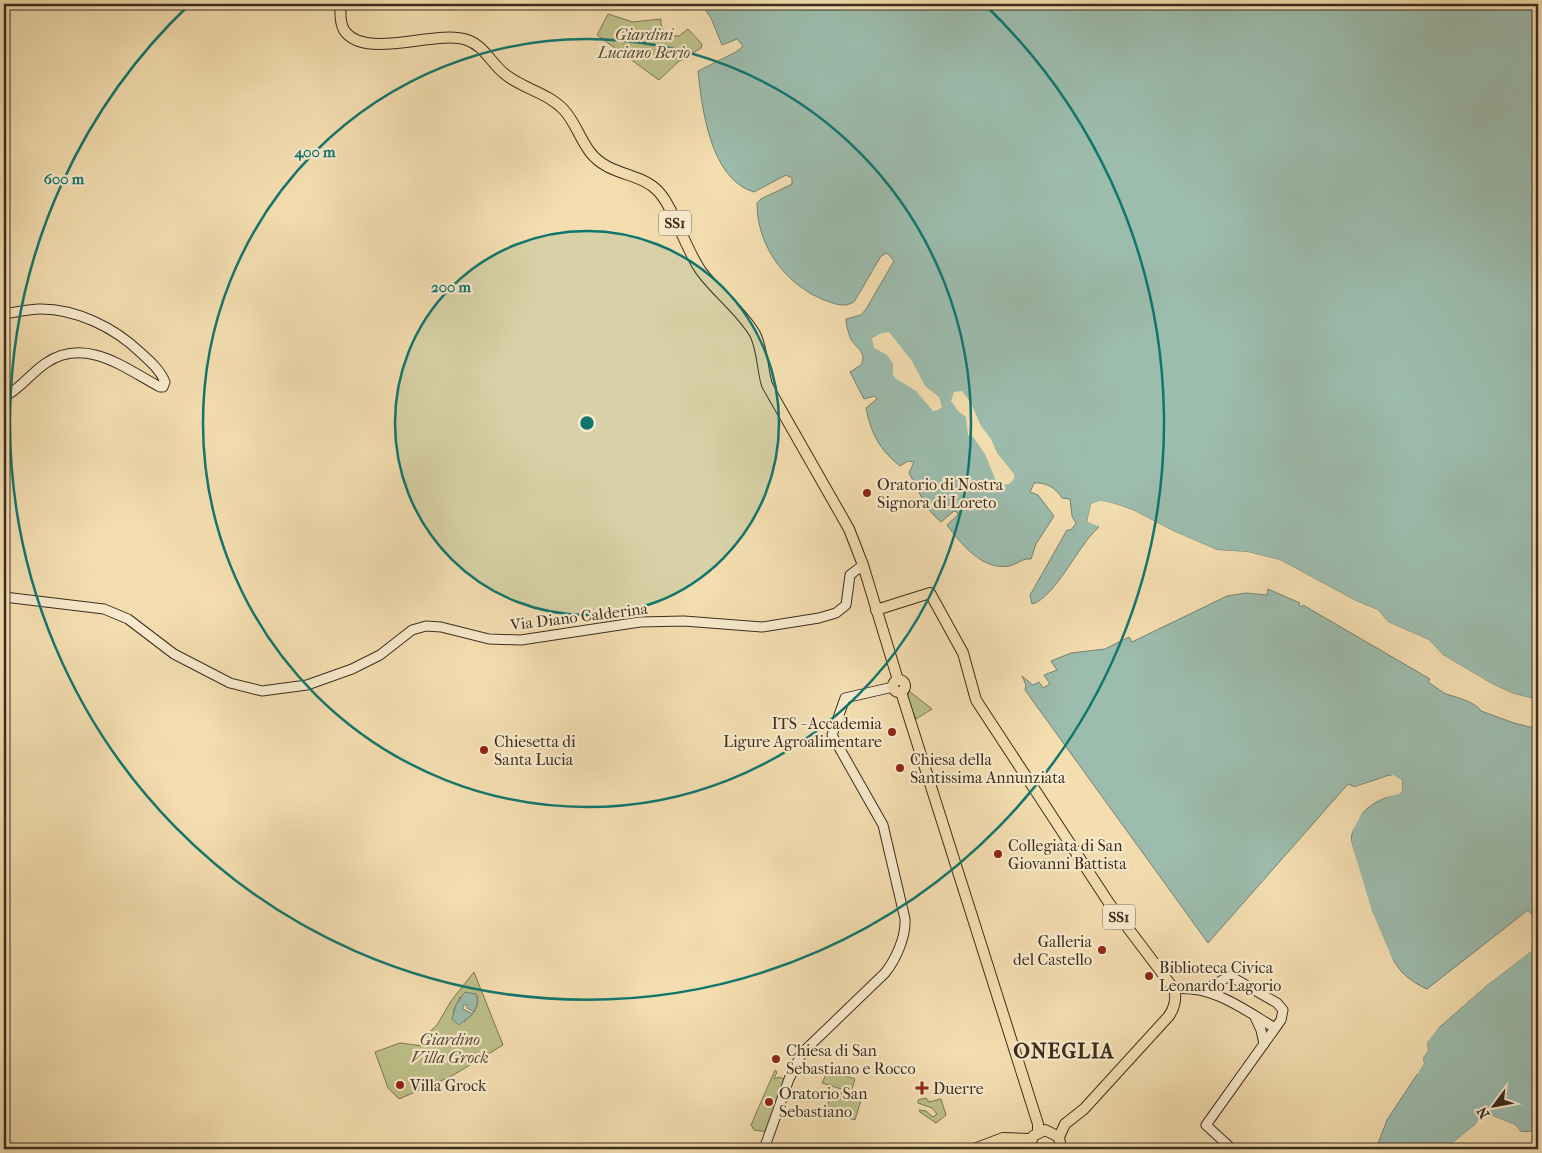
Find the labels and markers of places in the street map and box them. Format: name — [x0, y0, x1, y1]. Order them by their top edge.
centre of rings — [578, 414, 596, 432]
place label: Oratorio di Nostra Signora di Loreto — [877, 475, 1004, 512]
marker: Oratorio di Nostra Signora di Loreto — [861, 487, 873, 499]
place label: ITS - Accademia Ligure Agroalimentare — [723, 714, 883, 751]
marker: ITS - Accademia Ligure Agroalimentare — [886, 726, 898, 738]
place label: Chiesetta di Santa Lucia — [494, 732, 576, 769]
marker: Chiesetta di Santa Lucia — [478, 744, 490, 756]
place label: Chiesa della Santissima Annunziata — [910, 750, 1066, 787]
marker: Chiesa della Santissima Annunziata — [894, 762, 906, 774]
place label: Collegiata di San Giovanni Battista — [1008, 836, 1127, 873]
marker: Collegiata di San Giovanni Battista — [992, 848, 1004, 860]
place label: Galleria del Castello — [1013, 932, 1093, 969]
marker: Galleria del Castello — [1096, 944, 1108, 956]
place label: Biblioteca Civica Leonardo Lagorio — [1159, 958, 1281, 995]
marker: Biblioteca Civica Leonardo Lagorio — [1143, 970, 1155, 982]
place label: Chiesa di San Sebastiano e Rocco — [786, 1041, 916, 1078]
marker: Chiesa di San Sebastiano e Rocco — [770, 1053, 782, 1065]
place label: Villa Grock — [409, 1076, 487, 1095]
marker: Villa Grock — [394, 1079, 406, 1091]
place label: Duerre — [933, 1079, 984, 1098]
marker: Duerre — [915, 1081, 929, 1095]
place label: Oratorio San Sebastiano — [779, 1084, 868, 1121]
marker: Oratorio San Sebastiano — [763, 1096, 775, 1108]

